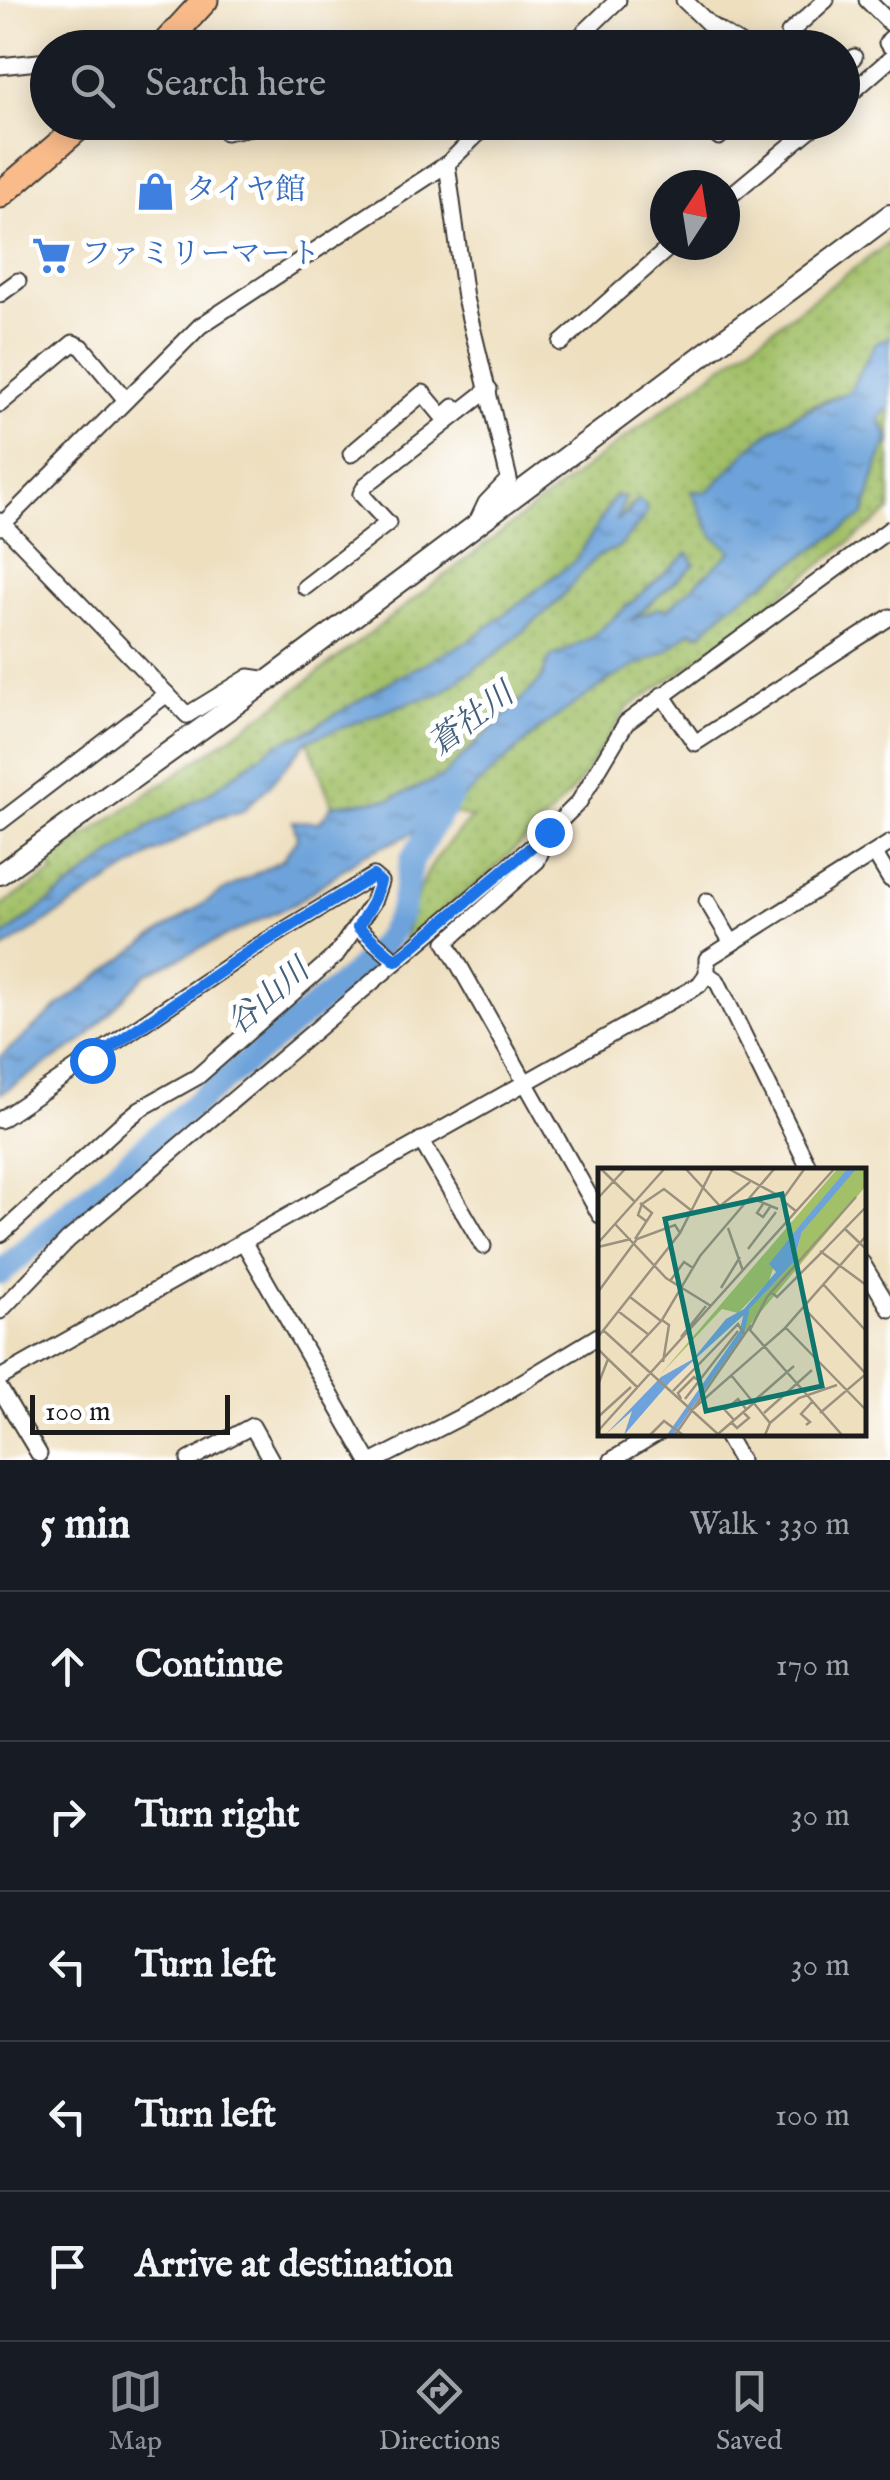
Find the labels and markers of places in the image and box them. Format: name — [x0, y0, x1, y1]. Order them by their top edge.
shop icon: タイヤ館 — [135, 170, 177, 212]
place label: タイヤ館 — [186, 172, 305, 210]
supermarket icon: ファミリーマート — [30, 234, 72, 276]
place label: ファミリーマート — [81, 236, 320, 274]

